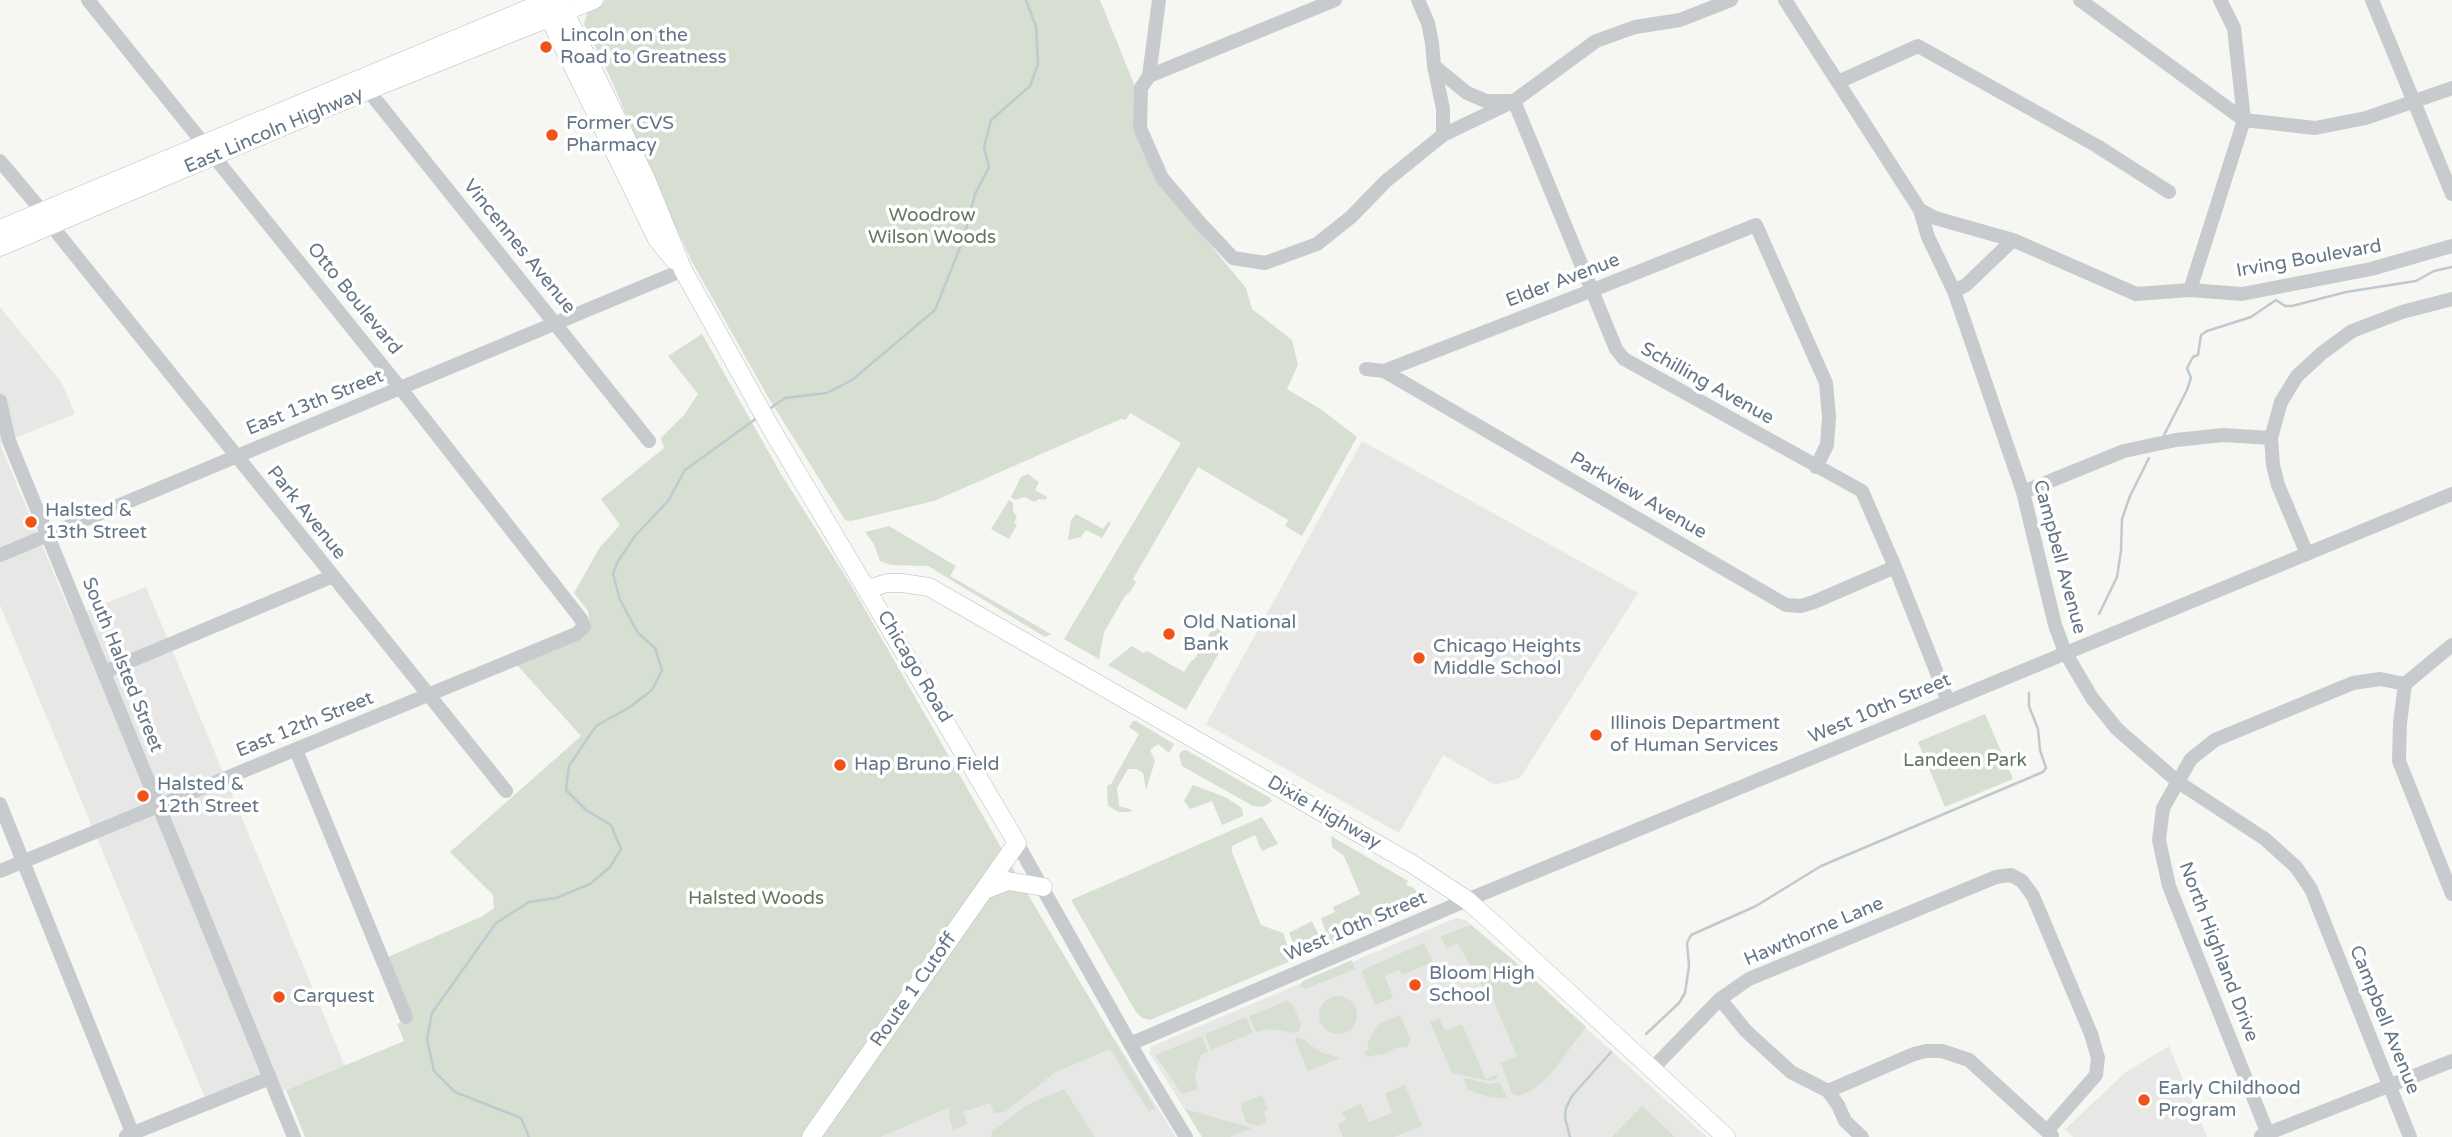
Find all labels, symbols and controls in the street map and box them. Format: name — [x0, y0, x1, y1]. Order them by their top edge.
place label: Lincoln on the Road to Greatness — [560, 25, 727, 69]
marker: Lincoln on the Road to Greatness — [538, 39, 554, 55]
street label: East Lincoln Highway — [181, 83, 367, 179]
place label: Former CVS Pharmacy — [566, 113, 674, 157]
marker: Former CVS Pharmacy — [544, 127, 560, 143]
street label: Vincennes Avenue — [458, 175, 580, 319]
park label: Woodrow Wilson Woods — [868, 205, 996, 249]
street label: Irving Boulevard — [2235, 235, 2383, 283]
street label: Otto Boulevard — [302, 238, 406, 360]
street label: Elder Avenue — [1503, 249, 1623, 313]
street label: Schilling Avenue — [1636, 338, 1778, 430]
street label: East 13th Street — [243, 365, 387, 441]
street label: Parkview Avenue — [1566, 448, 1710, 544]
street label: Park Avenue — [261, 462, 351, 564]
street label: Campbell Avenue — [2027, 478, 2091, 636]
place label: Halsted & 13th Street — [45, 500, 147, 544]
marker: Halsted & 13th Street — [23, 514, 39, 530]
street label: South Halsted Street — [76, 574, 168, 756]
street label: Chicago Road — [872, 607, 956, 727]
place label: Old National Bank — [1183, 612, 1296, 656]
marker: Old National Bank — [1161, 626, 1177, 642]
place label: Chicago Heights Middle School — [1433, 636, 1581, 680]
marker: Chicago Heights Middle School — [1411, 650, 1427, 666]
street label: West 10th Street — [1805, 669, 1955, 749]
street label: East 12th Street — [233, 687, 377, 763]
place label: Illinois Department of Human Services — [1610, 713, 1780, 757]
marker: Illinois Department of Human Services — [1588, 727, 1604, 743]
park label: Landeen Park — [1903, 750, 2027, 772]
place label: Hap Bruno Field — [854, 754, 999, 776]
marker: Hap Bruno Field — [832, 757, 848, 773]
street label: Dixie Highway — [1263, 771, 1385, 855]
place label: Halsted & 12th Street — [157, 774, 259, 818]
marker: Halsted & 12th Street — [135, 788, 151, 804]
street label: North Highland Drive — [2173, 859, 2263, 1045]
street label: West 10th Street — [1281, 887, 1431, 967]
park label: Halsted Woods — [688, 888, 824, 910]
street label: Hawthorne Lane — [1741, 892, 1887, 972]
street label: Route 1 Cutoff — [866, 928, 962, 1052]
street label: Campbell Avenue — [2344, 942, 2424, 1098]
place label: Bloom High School — [1429, 963, 1535, 1007]
marker: Bloom High School — [1407, 977, 1423, 993]
place label: Carquest — [293, 986, 374, 1008]
marker: Carquest — [271, 989, 287, 1005]
place label: Early Childhood Program — [2158, 1078, 2301, 1122]
marker: Early Childhood Program — [2136, 1092, 2152, 1108]

